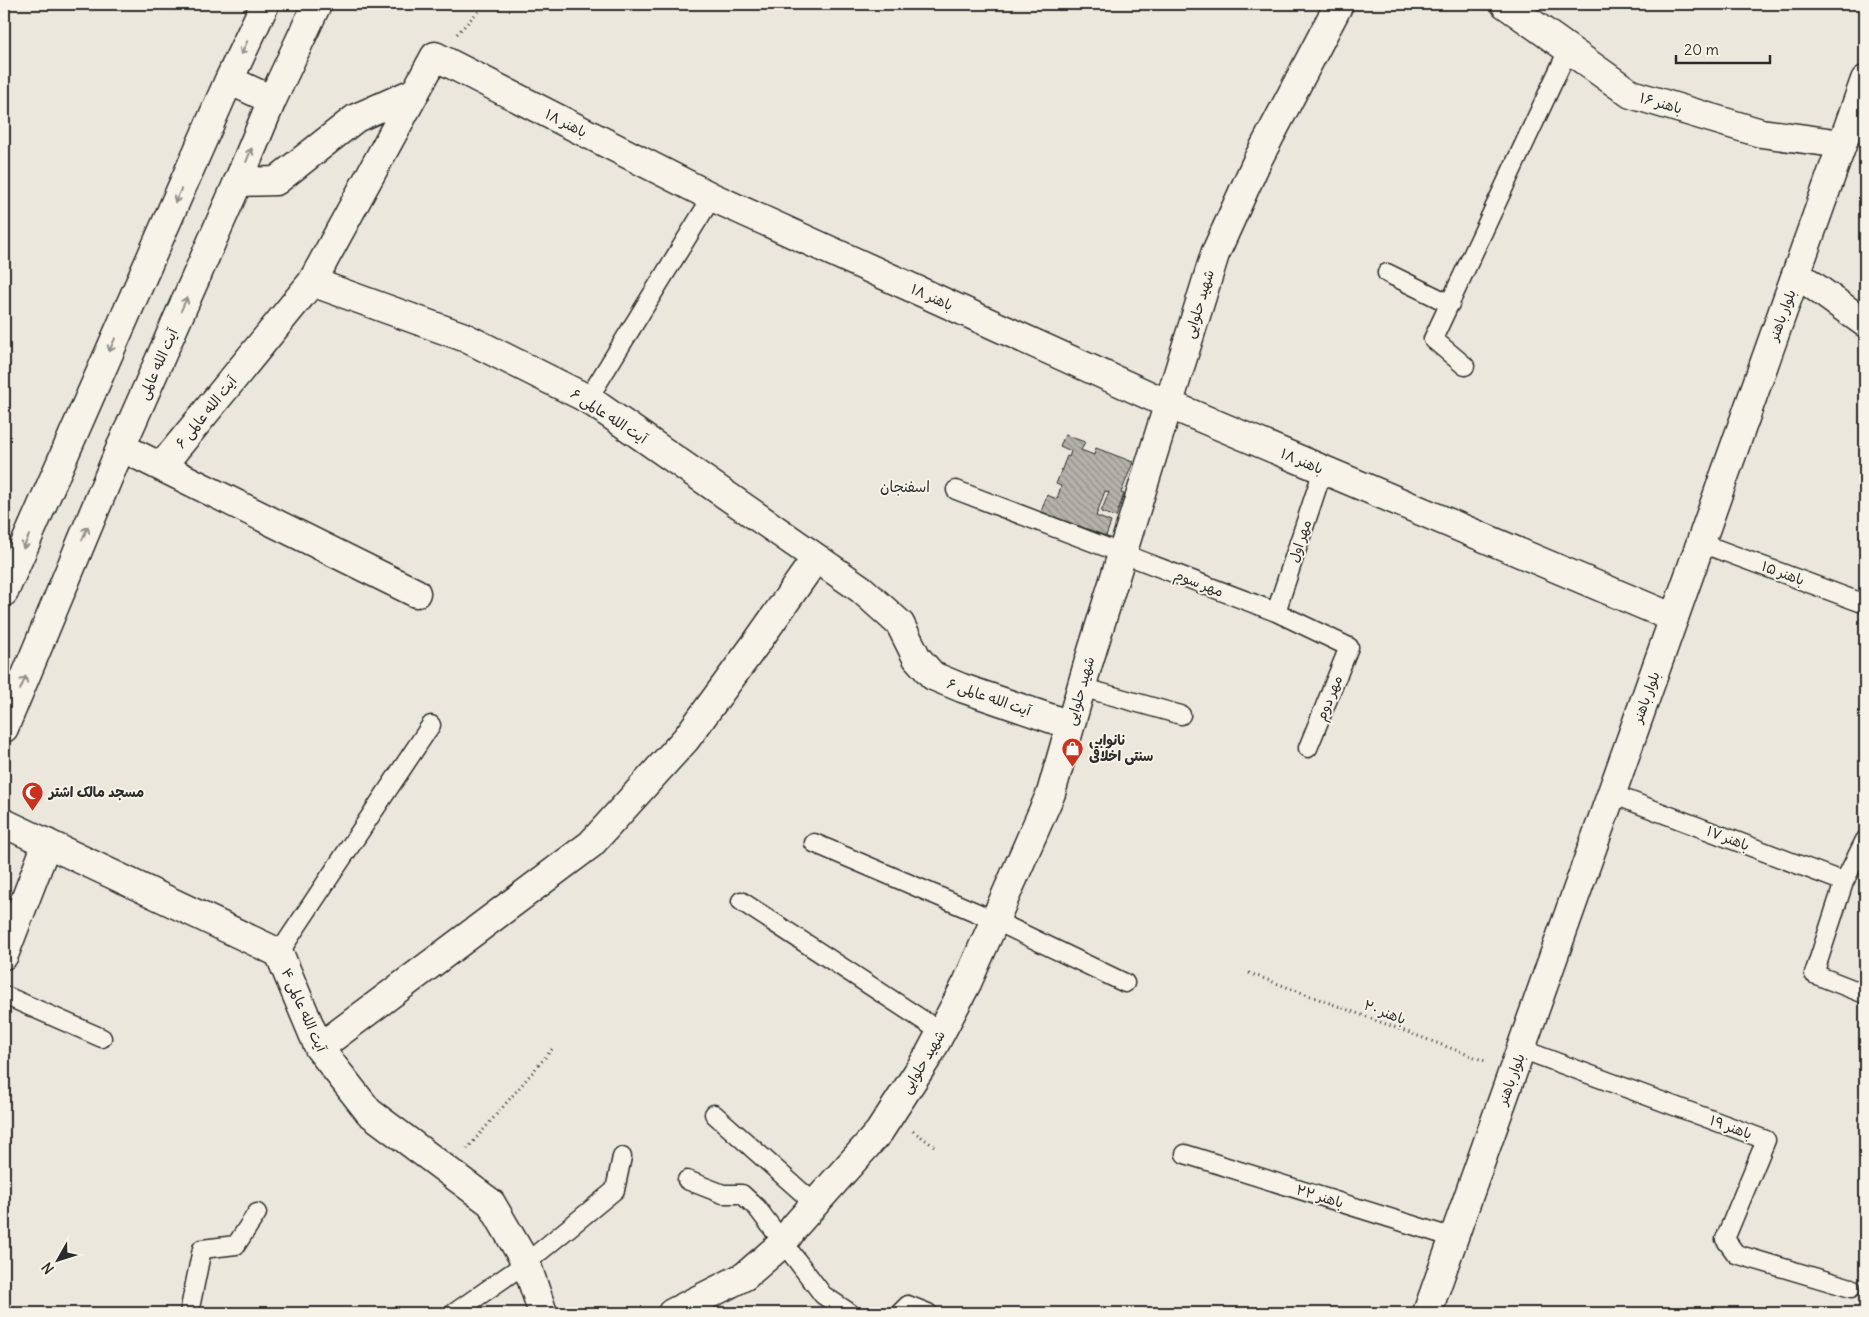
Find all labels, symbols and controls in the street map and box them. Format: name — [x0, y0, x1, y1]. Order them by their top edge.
scale bar — [1676, 32, 1770, 64]
one-way arrow — [239, 40, 248, 55]
text: 20 m — [1684, 40, 1719, 59]
street label: باهنر ۱۶ — [1638, 88, 1684, 118]
street label: باهنر ۱۸ — [542, 105, 590, 141]
one-way arrow — [245, 148, 255, 163]
one-way arrow — [172, 188, 182, 203]
street label: شهید حلوایی — [1180, 268, 1219, 341]
street label: باهنر ۱۸ — [908, 280, 956, 314]
street label: بلوار باهنر — [1764, 287, 1800, 344]
one-way arrow — [180, 297, 190, 312]
street label: آیت الله عالمی — [134, 325, 182, 402]
one-way arrow — [107, 337, 117, 352]
street label: آیت الله عالمی ۶ — [171, 372, 241, 452]
street label: آیت الله عالمی ۶ — [567, 385, 651, 448]
street label: باهنر ۱۸ — [1278, 444, 1326, 478]
district label: اسفنجان — [880, 477, 930, 496]
street label: مهر اول — [1285, 517, 1315, 565]
one-way arrow — [81, 526, 91, 541]
one-way arrow — [20, 534, 30, 549]
street label: باهنر ۱۵ — [1759, 557, 1807, 589]
street label: مهر سوم — [1171, 565, 1226, 603]
street label: شهید حلوایی — [1062, 655, 1099, 728]
street label: بلوار باهنر — [1628, 669, 1664, 726]
street label: مهر دوم — [1312, 673, 1348, 724]
street label: آیت الله عالمی ۶ — [945, 674, 1034, 720]
one-way arrow — [18, 676, 28, 691]
place label: نانوایی سنتی اخلاقی — [1089, 731, 1153, 765]
shop icon: نانوایی سنتی اخلاقی — [1061, 736, 1085, 767]
mosque icon: مسجد مالک اشتر — [21, 780, 45, 811]
place label: مسجد مالک اشتر — [47, 783, 144, 801]
street label: باهنر ۱۷ — [1704, 822, 1752, 854]
street label: آیت الله عالمی ۴ — [278, 965, 331, 1055]
street label: باهنر ۲۰ — [1361, 996, 1409, 1028]
street label: شهید حلوایی — [897, 1027, 950, 1097]
street label: بلوار باهنر — [1493, 1051, 1529, 1108]
street label: باهنر ۱۹ — [1707, 1111, 1755, 1143]
street label: باهنر ۲۲ — [1294, 1180, 1346, 1212]
north arrow — [32, 1234, 82, 1284]
text: N — [38, 1259, 58, 1278]

